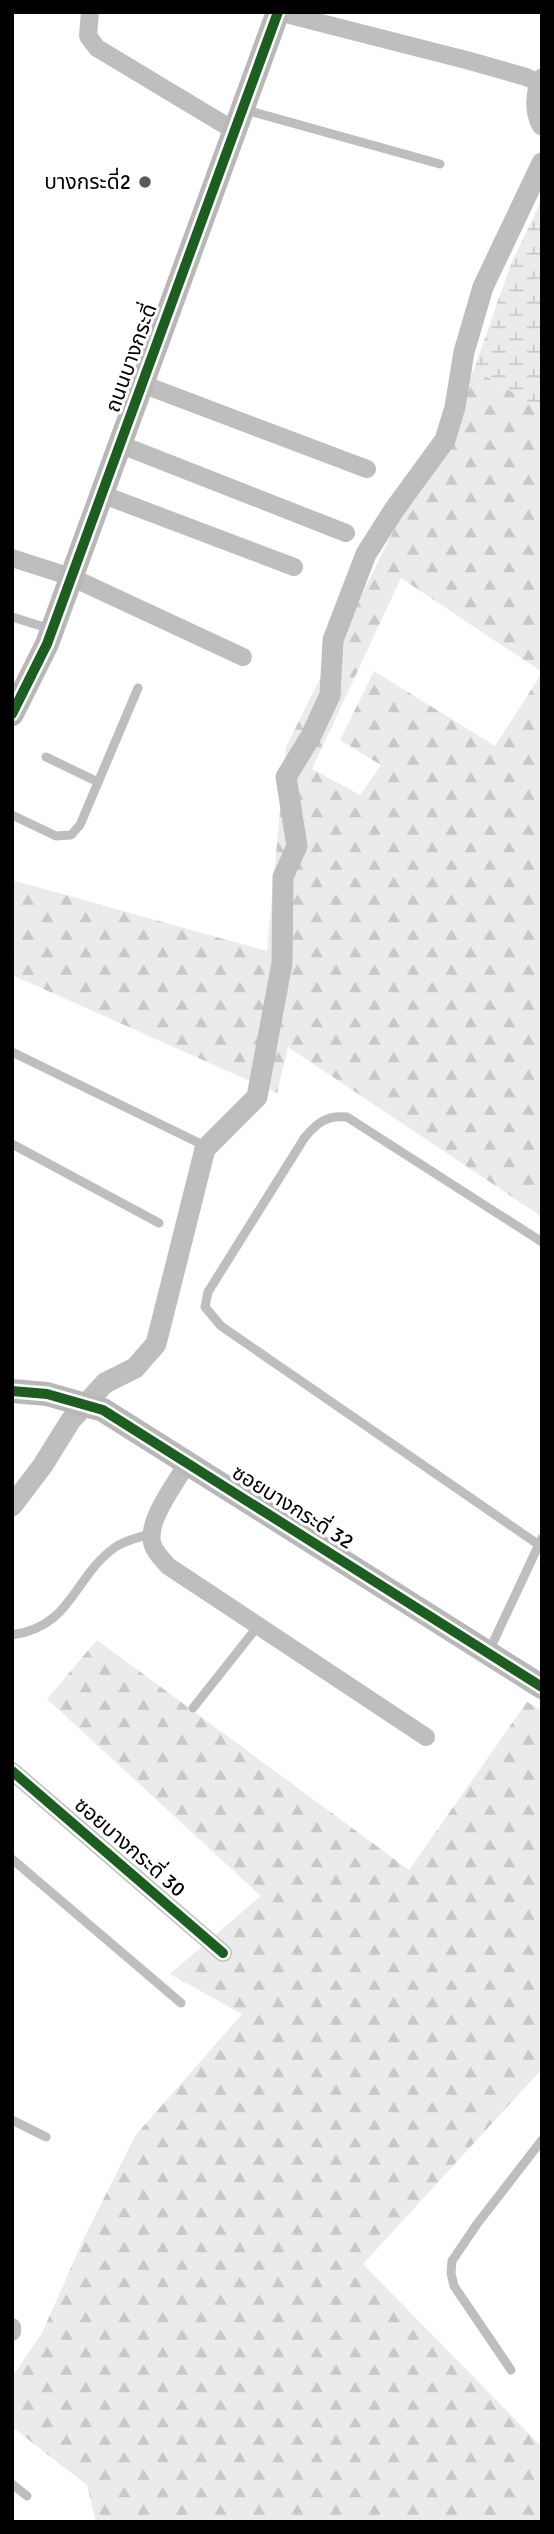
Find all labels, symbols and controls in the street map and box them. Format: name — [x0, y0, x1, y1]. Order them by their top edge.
place label: บางกระดี่2 — [44, 167, 131, 195]
marker: บางกระดี่2 — [137, 174, 153, 190]
street label: ถนนบางกระดี่ — [97, 299, 163, 416]
street label: ซอยบางกระดี่ 32 — [227, 1457, 360, 1555]
street label: ซอยบางกระดี่ 30 — [69, 1790, 192, 1902]

